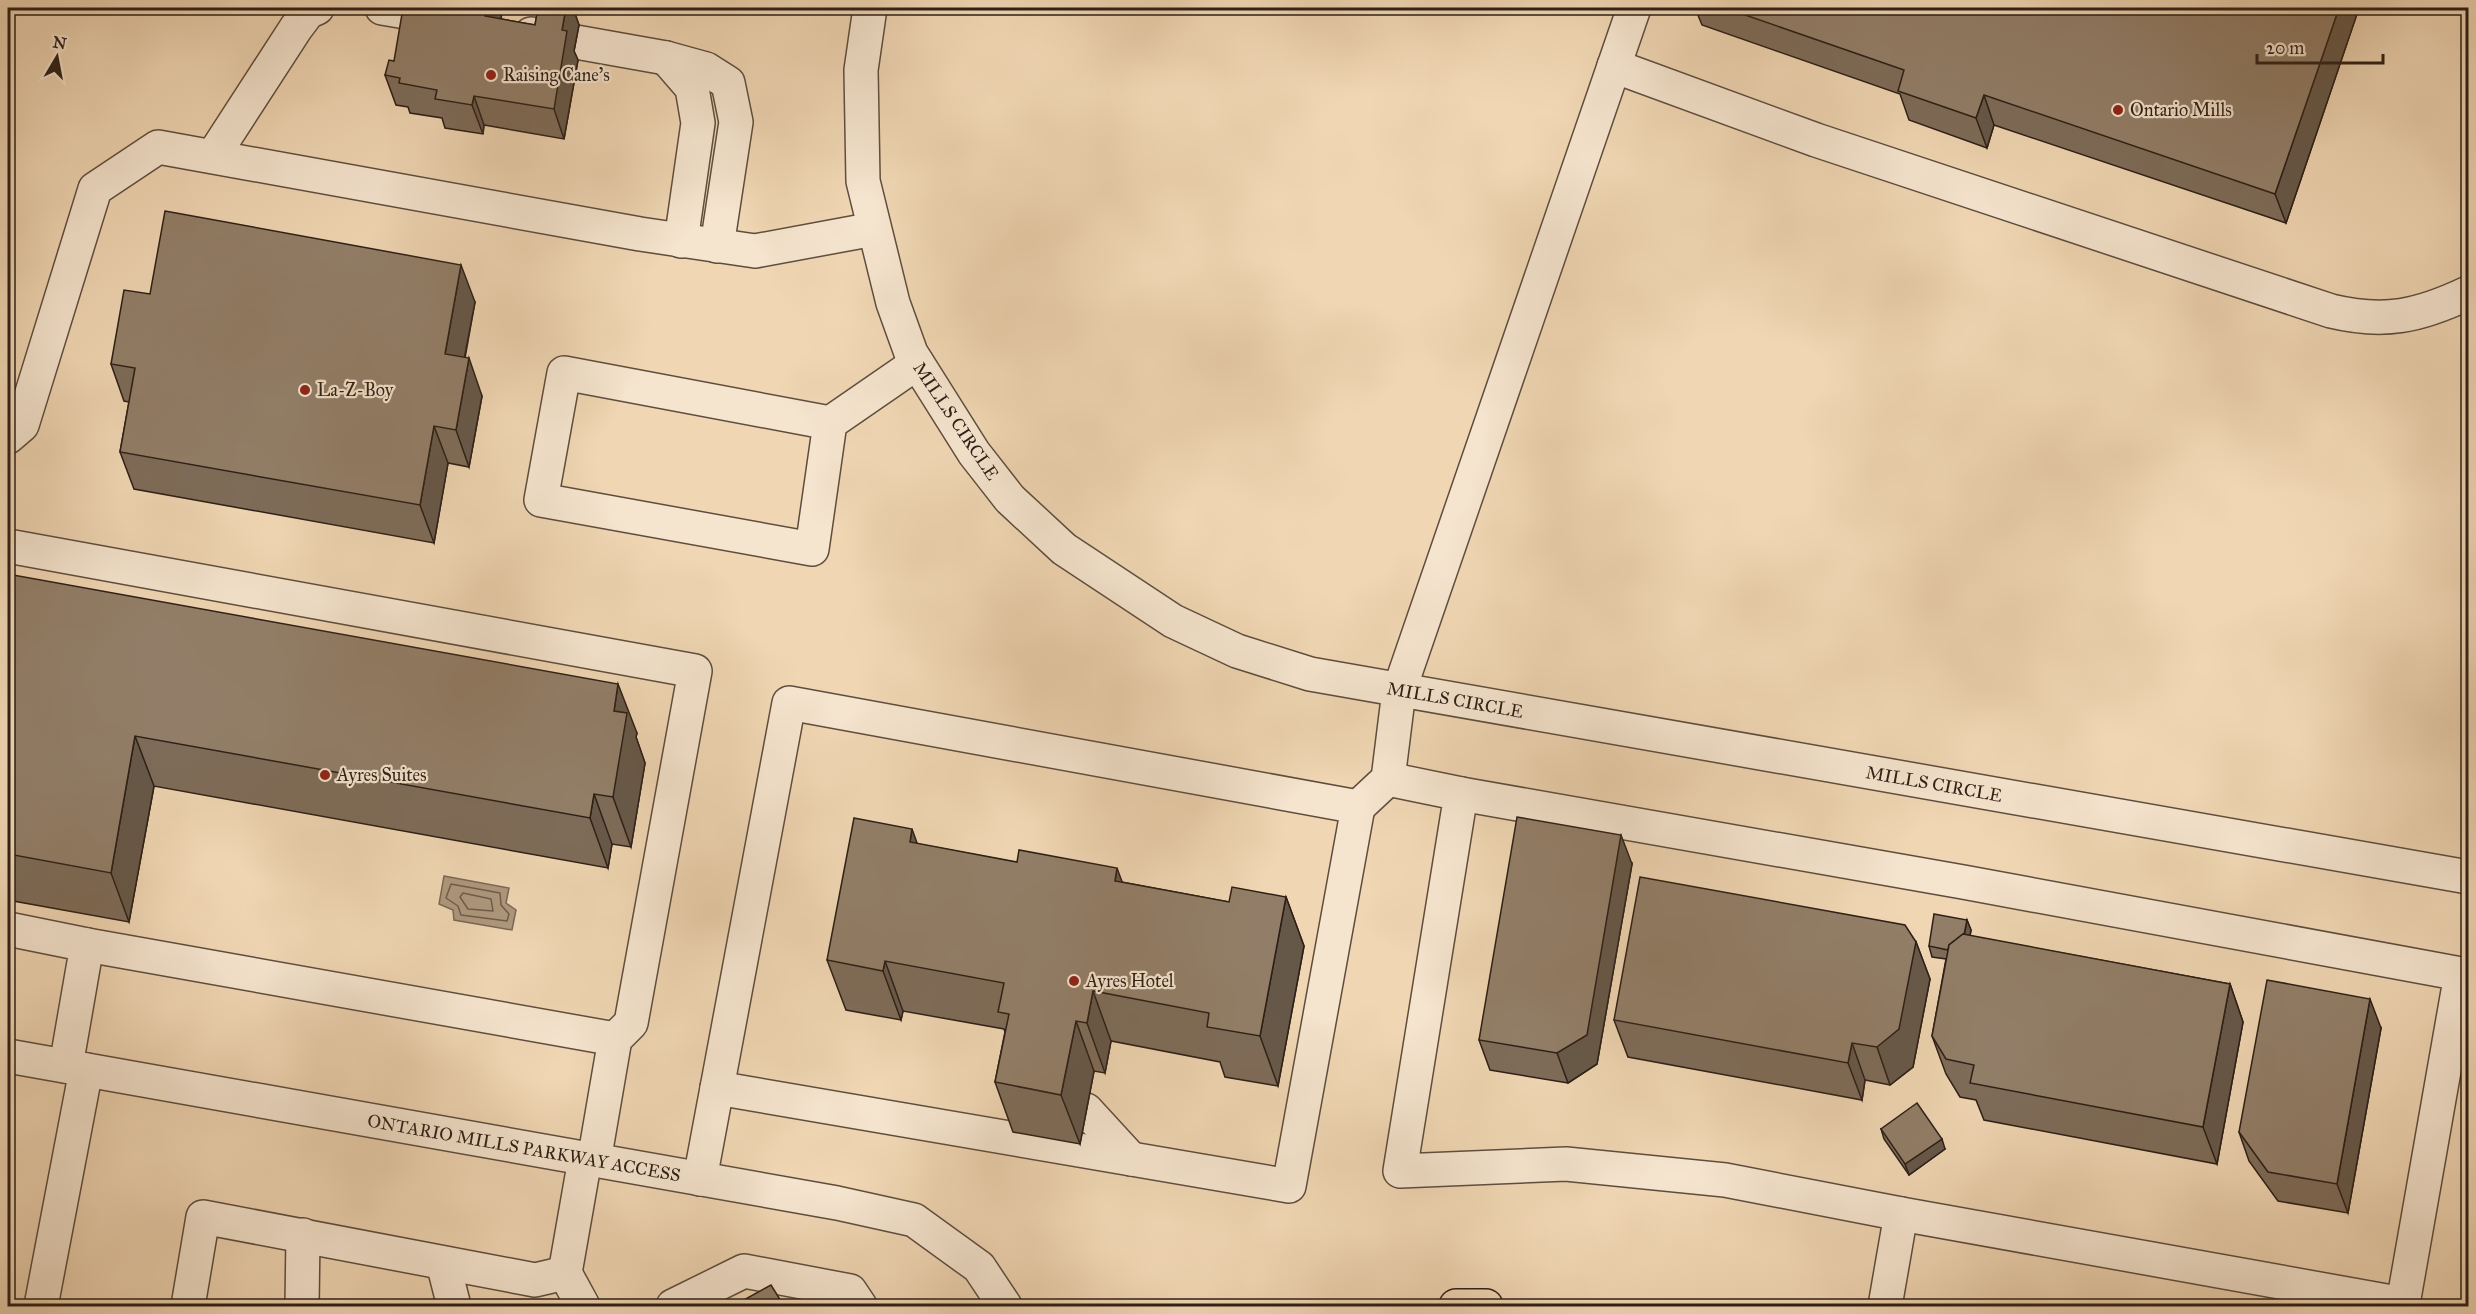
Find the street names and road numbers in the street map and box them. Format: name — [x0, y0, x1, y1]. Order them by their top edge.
street label: MILLS CIRCLE — [908, 358, 1004, 484]
street label: MILLS CIRCLE — [1385, 677, 1525, 723]
street label: MILLS CIRCLE — [1864, 761, 2004, 807]
street label: ONTARIO MILLS PARKWAY ACCESS — [366, 1110, 682, 1186]

